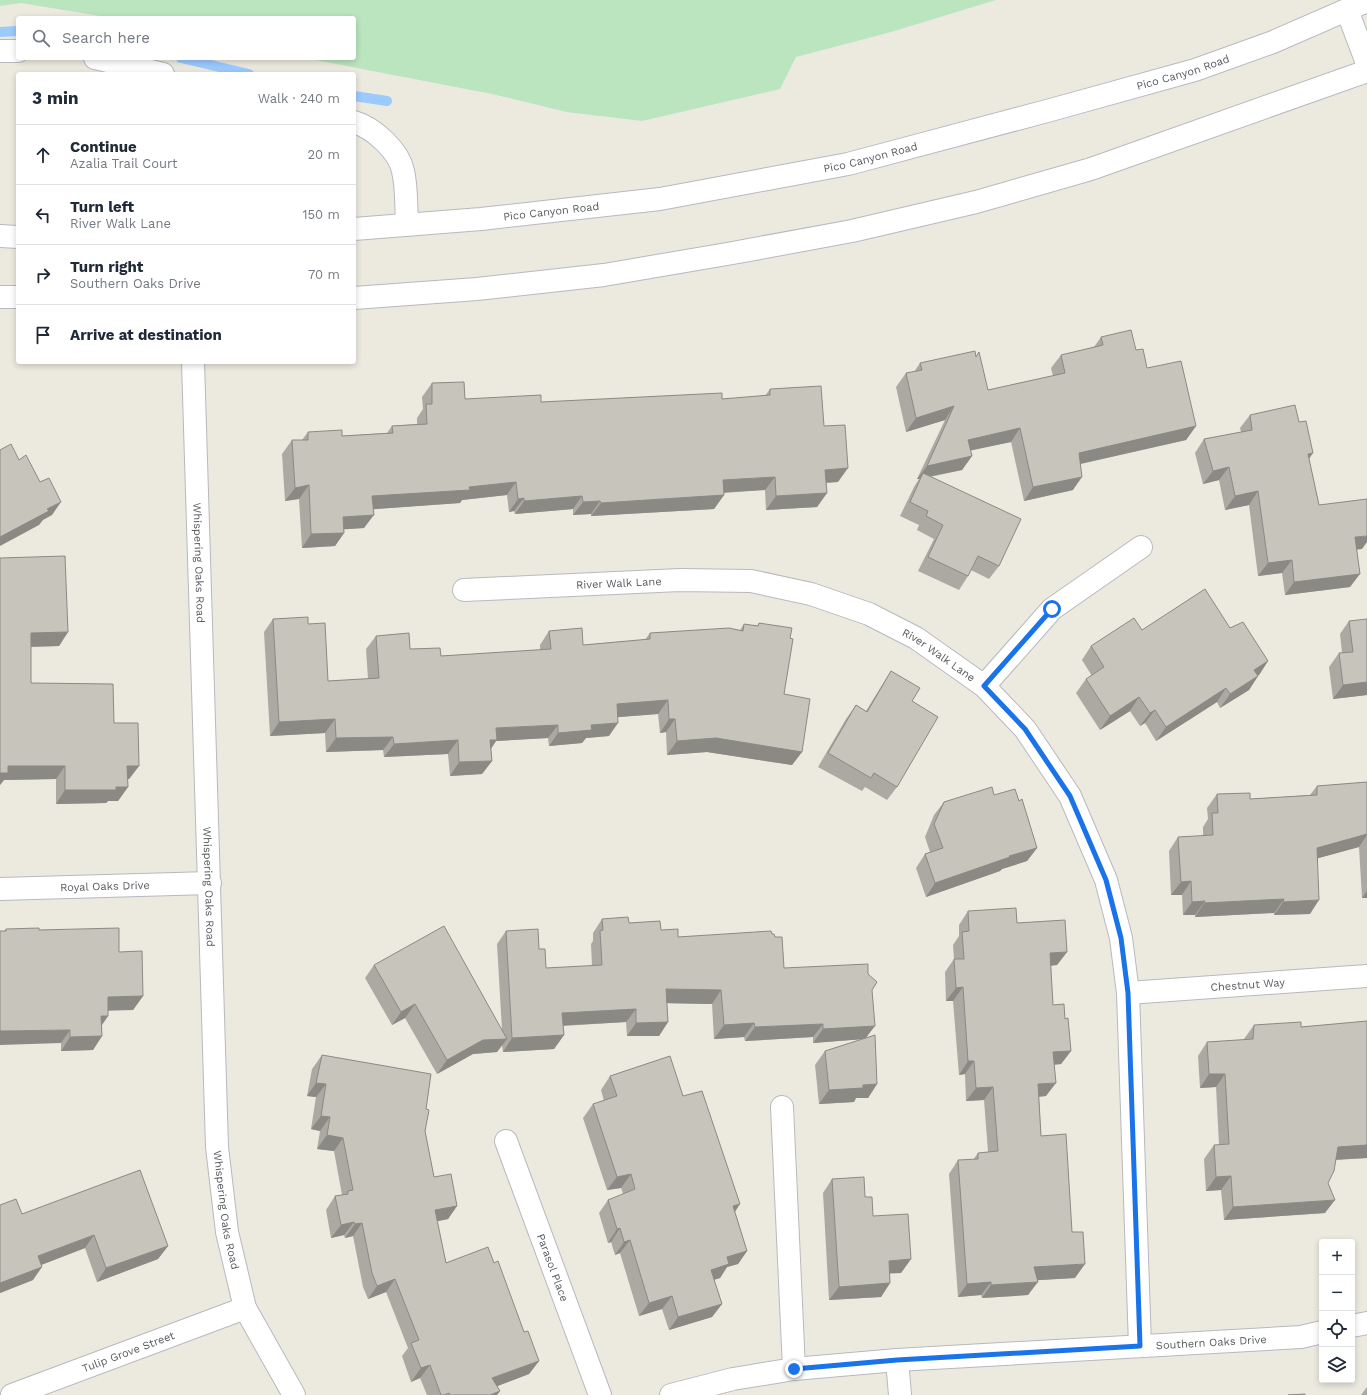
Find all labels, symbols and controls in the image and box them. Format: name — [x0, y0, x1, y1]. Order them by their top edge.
search box — [16, 16, 356, 60]
icon: search — [30, 27, 52, 49]
text: Search here — [62, 29, 150, 47]
street label: Pico Canyon Road — [1135, 52, 1231, 92]
text: 3 min — [32, 88, 78, 108]
text: Walk · 240 m — [258, 91, 340, 106]
text: Continue — [70, 138, 137, 156]
street label: Pico Canyon Road — [822, 139, 919, 175]
icon: ahead — [32, 144, 54, 166]
text: 20 m — [308, 147, 340, 162]
text: Azalia Trail Court — [70, 156, 177, 171]
text: Turn left — [70, 198, 134, 216]
street label: Pico Canyon Road — [503, 199, 600, 223]
icon: left — [32, 204, 54, 226]
text: 150 m — [302, 207, 340, 222]
text: River Walk Lane — [70, 216, 171, 231]
text: Turn right — [70, 258, 143, 276]
icon: right — [32, 264, 54, 286]
text: 70 m — [308, 267, 340, 282]
text: Southern Oaks Drive — [70, 276, 201, 291]
icon: arrive — [32, 324, 54, 346]
text: Arrive at destination — [70, 326, 222, 344]
street label: Whispering Oaks Road — [191, 503, 207, 623]
street label: River Walk Lane — [576, 574, 662, 591]
route start — [1043, 600, 1061, 618]
street label: River Walk Lane — [900, 626, 978, 684]
street label: Whispering Oaks Road — [201, 826, 217, 947]
street label: Royal Oaks Drive — [60, 878, 150, 894]
street label: Chestnut Way — [1210, 975, 1286, 994]
street label: Whispering Oaks Road — [211, 1150, 242, 1271]
street label: Parasol Place — [534, 1232, 571, 1303]
map controls — [1319, 1239, 1355, 1383]
button: + — [1319, 1239, 1355, 1275]
button: − — [1319, 1275, 1355, 1311]
button: locate — [1319, 1311, 1355, 1347]
street label: Tulip Grove Street — [80, 1328, 177, 1375]
street label: Southern Oaks Drive — [1156, 1332, 1267, 1352]
button: layers — [1319, 1347, 1355, 1383]
route end — [785, 1360, 803, 1378]

